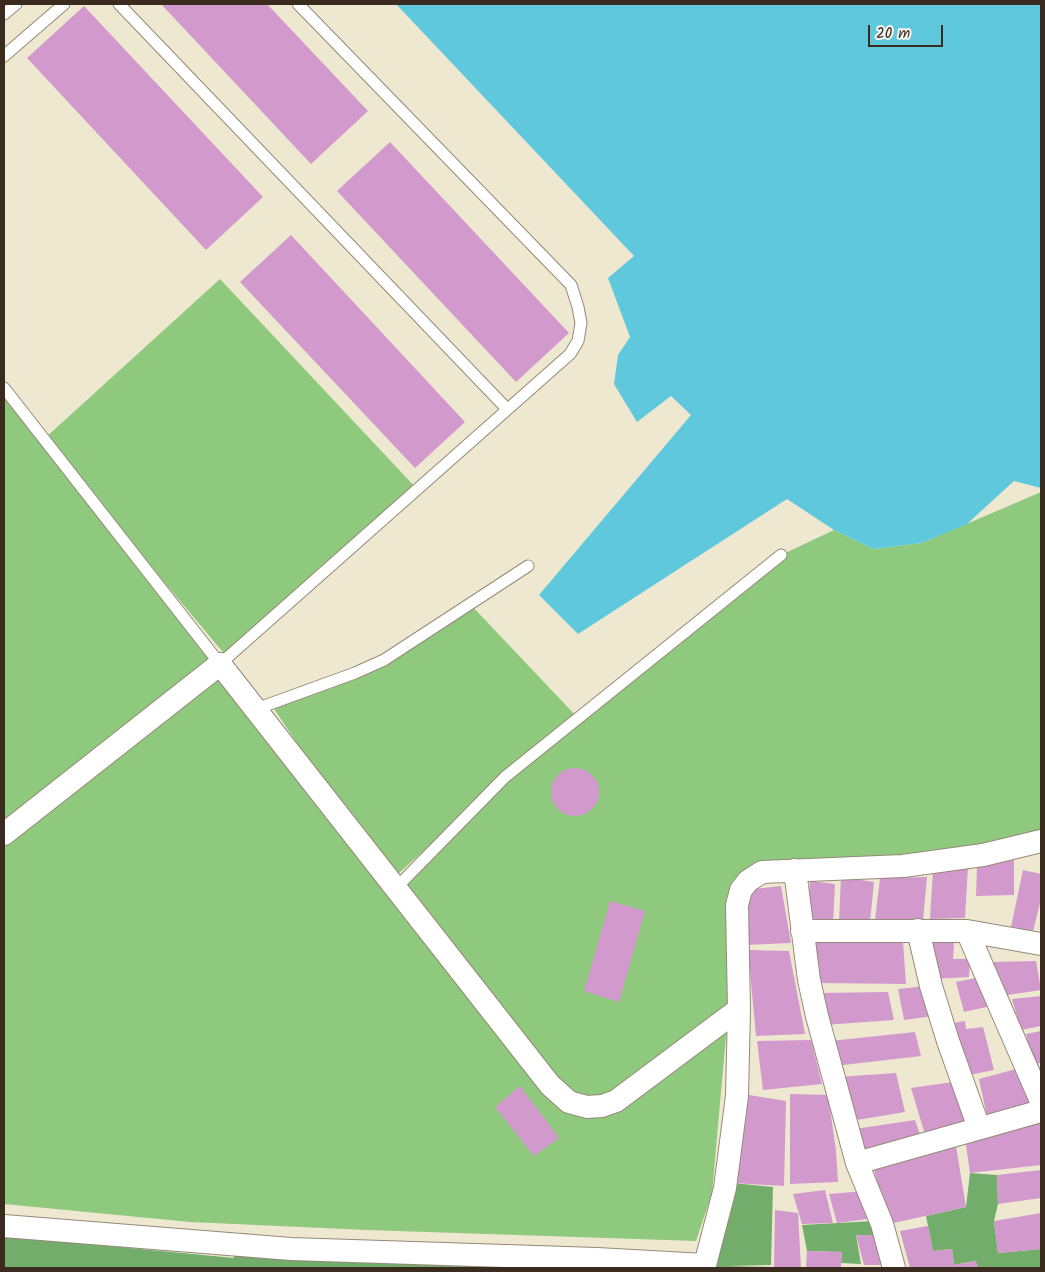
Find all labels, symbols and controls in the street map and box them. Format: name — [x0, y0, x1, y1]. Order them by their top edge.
scale bar — [870, 15, 945, 47]
text: 20 m — [876, 22, 910, 46]

